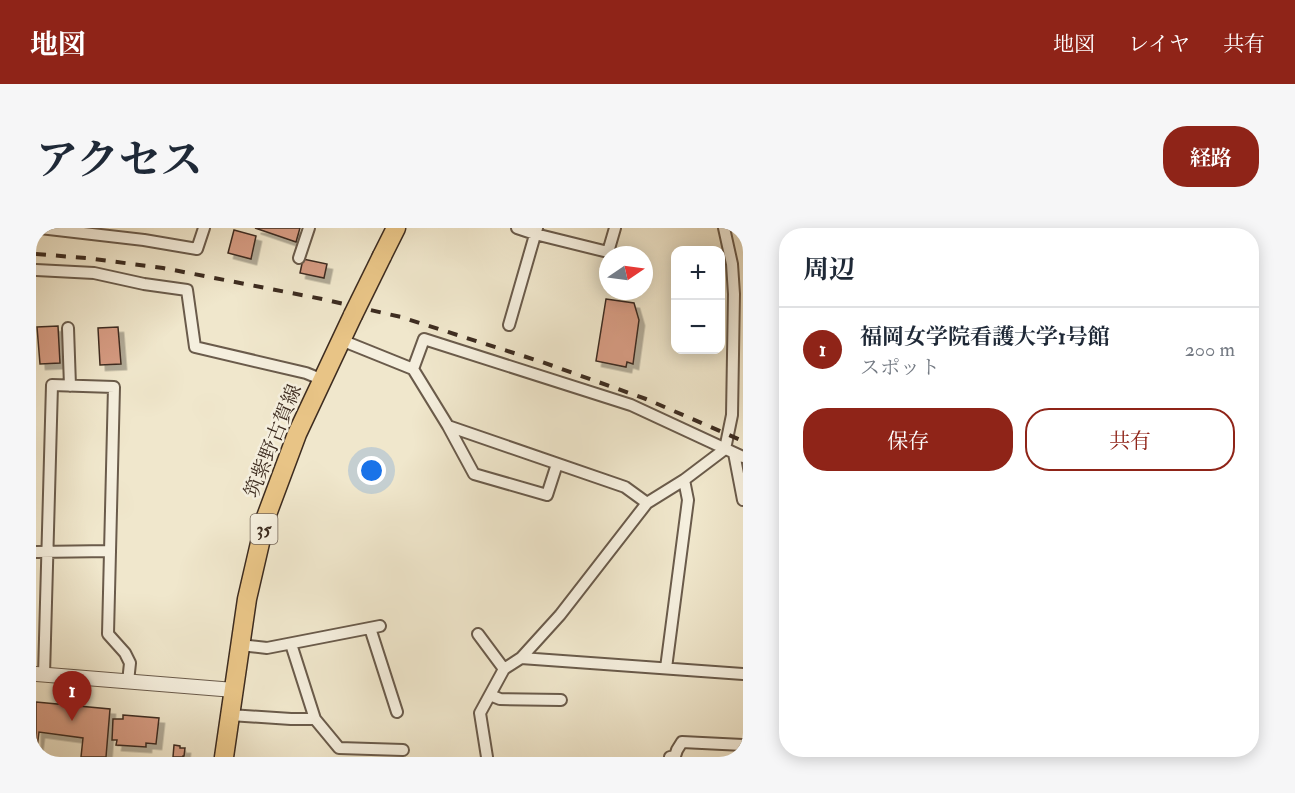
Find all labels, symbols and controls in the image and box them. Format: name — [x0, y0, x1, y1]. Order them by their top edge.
text: 地図 — [30, 28, 86, 63]
text: 地図 — [1053, 31, 1095, 58]
text: レイヤ — [1128, 31, 1190, 58]
text: 共有 — [1223, 31, 1265, 58]
button: 経路 — [1163, 126, 1259, 187]
text: アクセス — [36, 135, 203, 187]
north arrow — [599, 246, 653, 300]
map controls — [671, 246, 725, 354]
button: + — [671, 246, 725, 300]
text: 周辺 — [803, 254, 855, 286]
button: − — [671, 300, 725, 354]
text: 福岡女学院看護大学1号館 — [860, 323, 1110, 351]
text: 1 — [819, 337, 826, 362]
text: 200 m — [1185, 337, 1235, 362]
text: スポット — [860, 355, 940, 380]
street label: 筑紫野古賀線 — [239, 381, 307, 501]
button: 保存 — [803, 408, 1013, 471]
button: 共有 — [1025, 408, 1235, 471]
your location — [357, 456, 386, 485]
road number: 35 — [250, 514, 278, 544]
pin: 1 — [52, 672, 92, 721]

